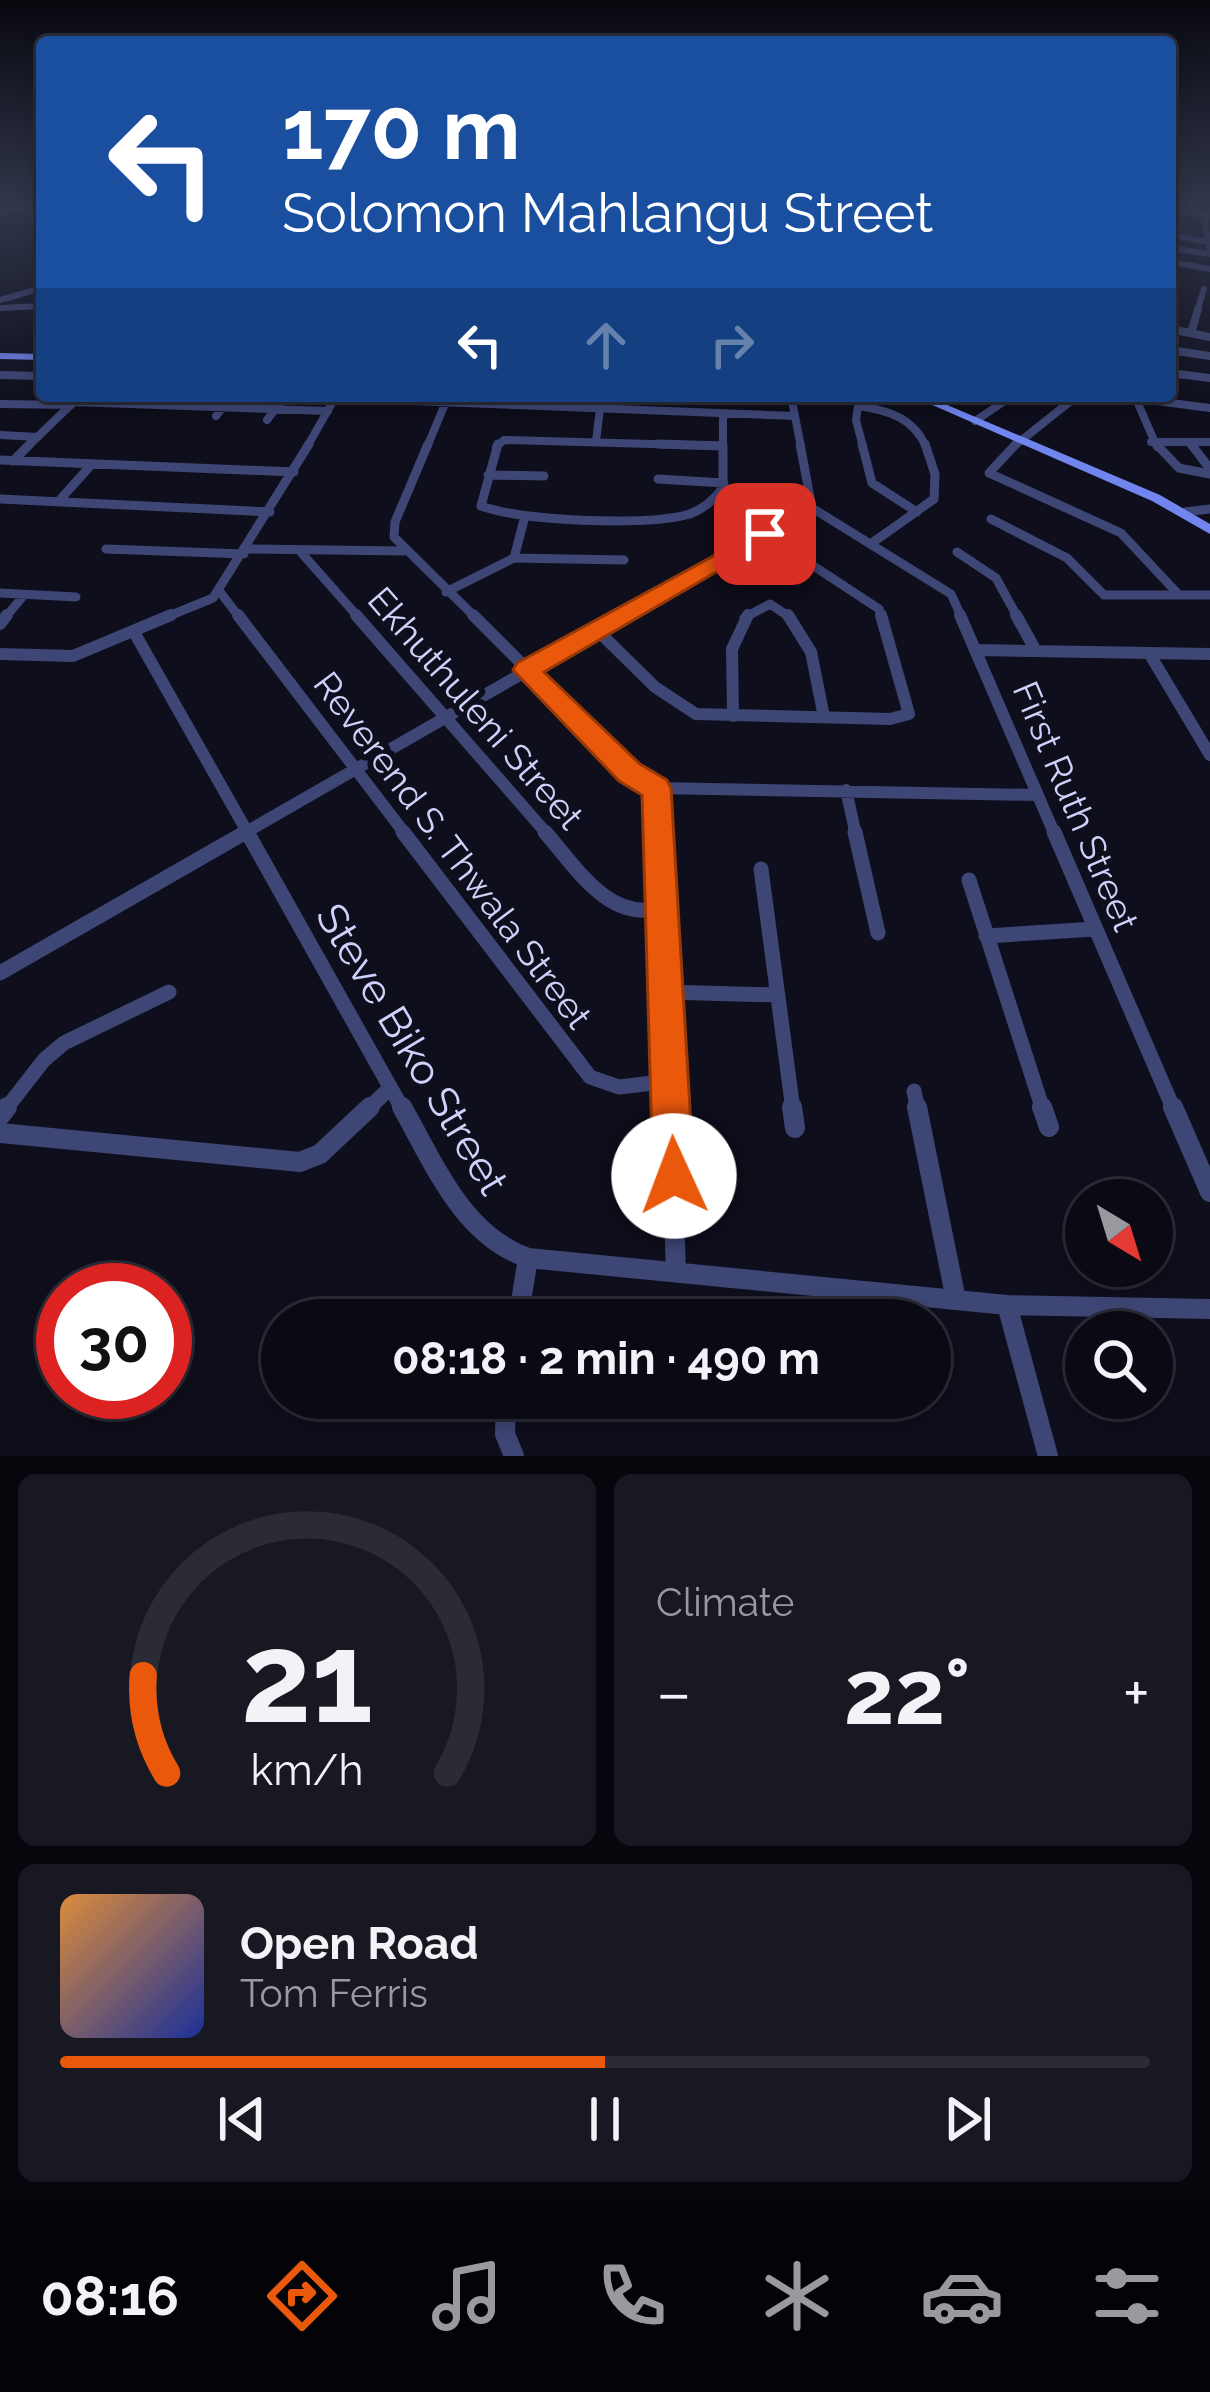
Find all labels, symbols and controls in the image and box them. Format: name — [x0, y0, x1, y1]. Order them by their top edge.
text: 170 m — [282, 80, 521, 179]
icon: left — [84, 84, 240, 240]
text: Solomon Mahlangu Street — [282, 181, 933, 245]
icon: left — [447, 312, 513, 378]
icon: ahead — [573, 312, 639, 378]
icon: right — [699, 312, 765, 378]
pin — [714, 483, 816, 585]
icon: arrive — [732, 501, 798, 567]
street label: Ekhuthuleni Street — [360, 579, 592, 837]
street label: Reverend S. Thwala Street — [305, 664, 601, 1036]
street label: First Ruth Street — [1005, 675, 1147, 937]
street label: Steve Biko Street — [306, 895, 518, 1203]
position arrow — [611, 1113, 737, 1239]
north arrow — [1065, 1179, 1173, 1287]
map controls — [1065, 1179, 1173, 1419]
speed limit sign: 30 — [36, 1263, 192, 1419]
button: search — [1065, 1311, 1173, 1419]
text: 08:18 · 2 min · 490 m — [392, 1332, 820, 1385]
text: Climate — [656, 1579, 794, 1625]
text: 21 — [241, 1605, 373, 1751]
text: 22° — [844, 1639, 970, 1745]
text: − — [656, 1654, 692, 1731]
text: + — [1123, 1654, 1150, 1731]
text: km/h — [250, 1745, 364, 1795]
text: Open Road — [240, 1917, 479, 1970]
text: Tom Ferris — [240, 1970, 428, 2016]
icon: previous — [209, 2086, 275, 2152]
icon: pause — [572, 2086, 638, 2152]
icon: next — [935, 2086, 1001, 2152]
icon: directions — [260, 2254, 344, 2338]
icon: music — [425, 2254, 509, 2338]
icon: phone — [590, 2254, 674, 2338]
icon: climate — [755, 2254, 839, 2338]
icon: car — [920, 2254, 1004, 2338]
icon: filters — [1085, 2254, 1169, 2338]
text: 08:16 — [41, 2264, 179, 2328]

